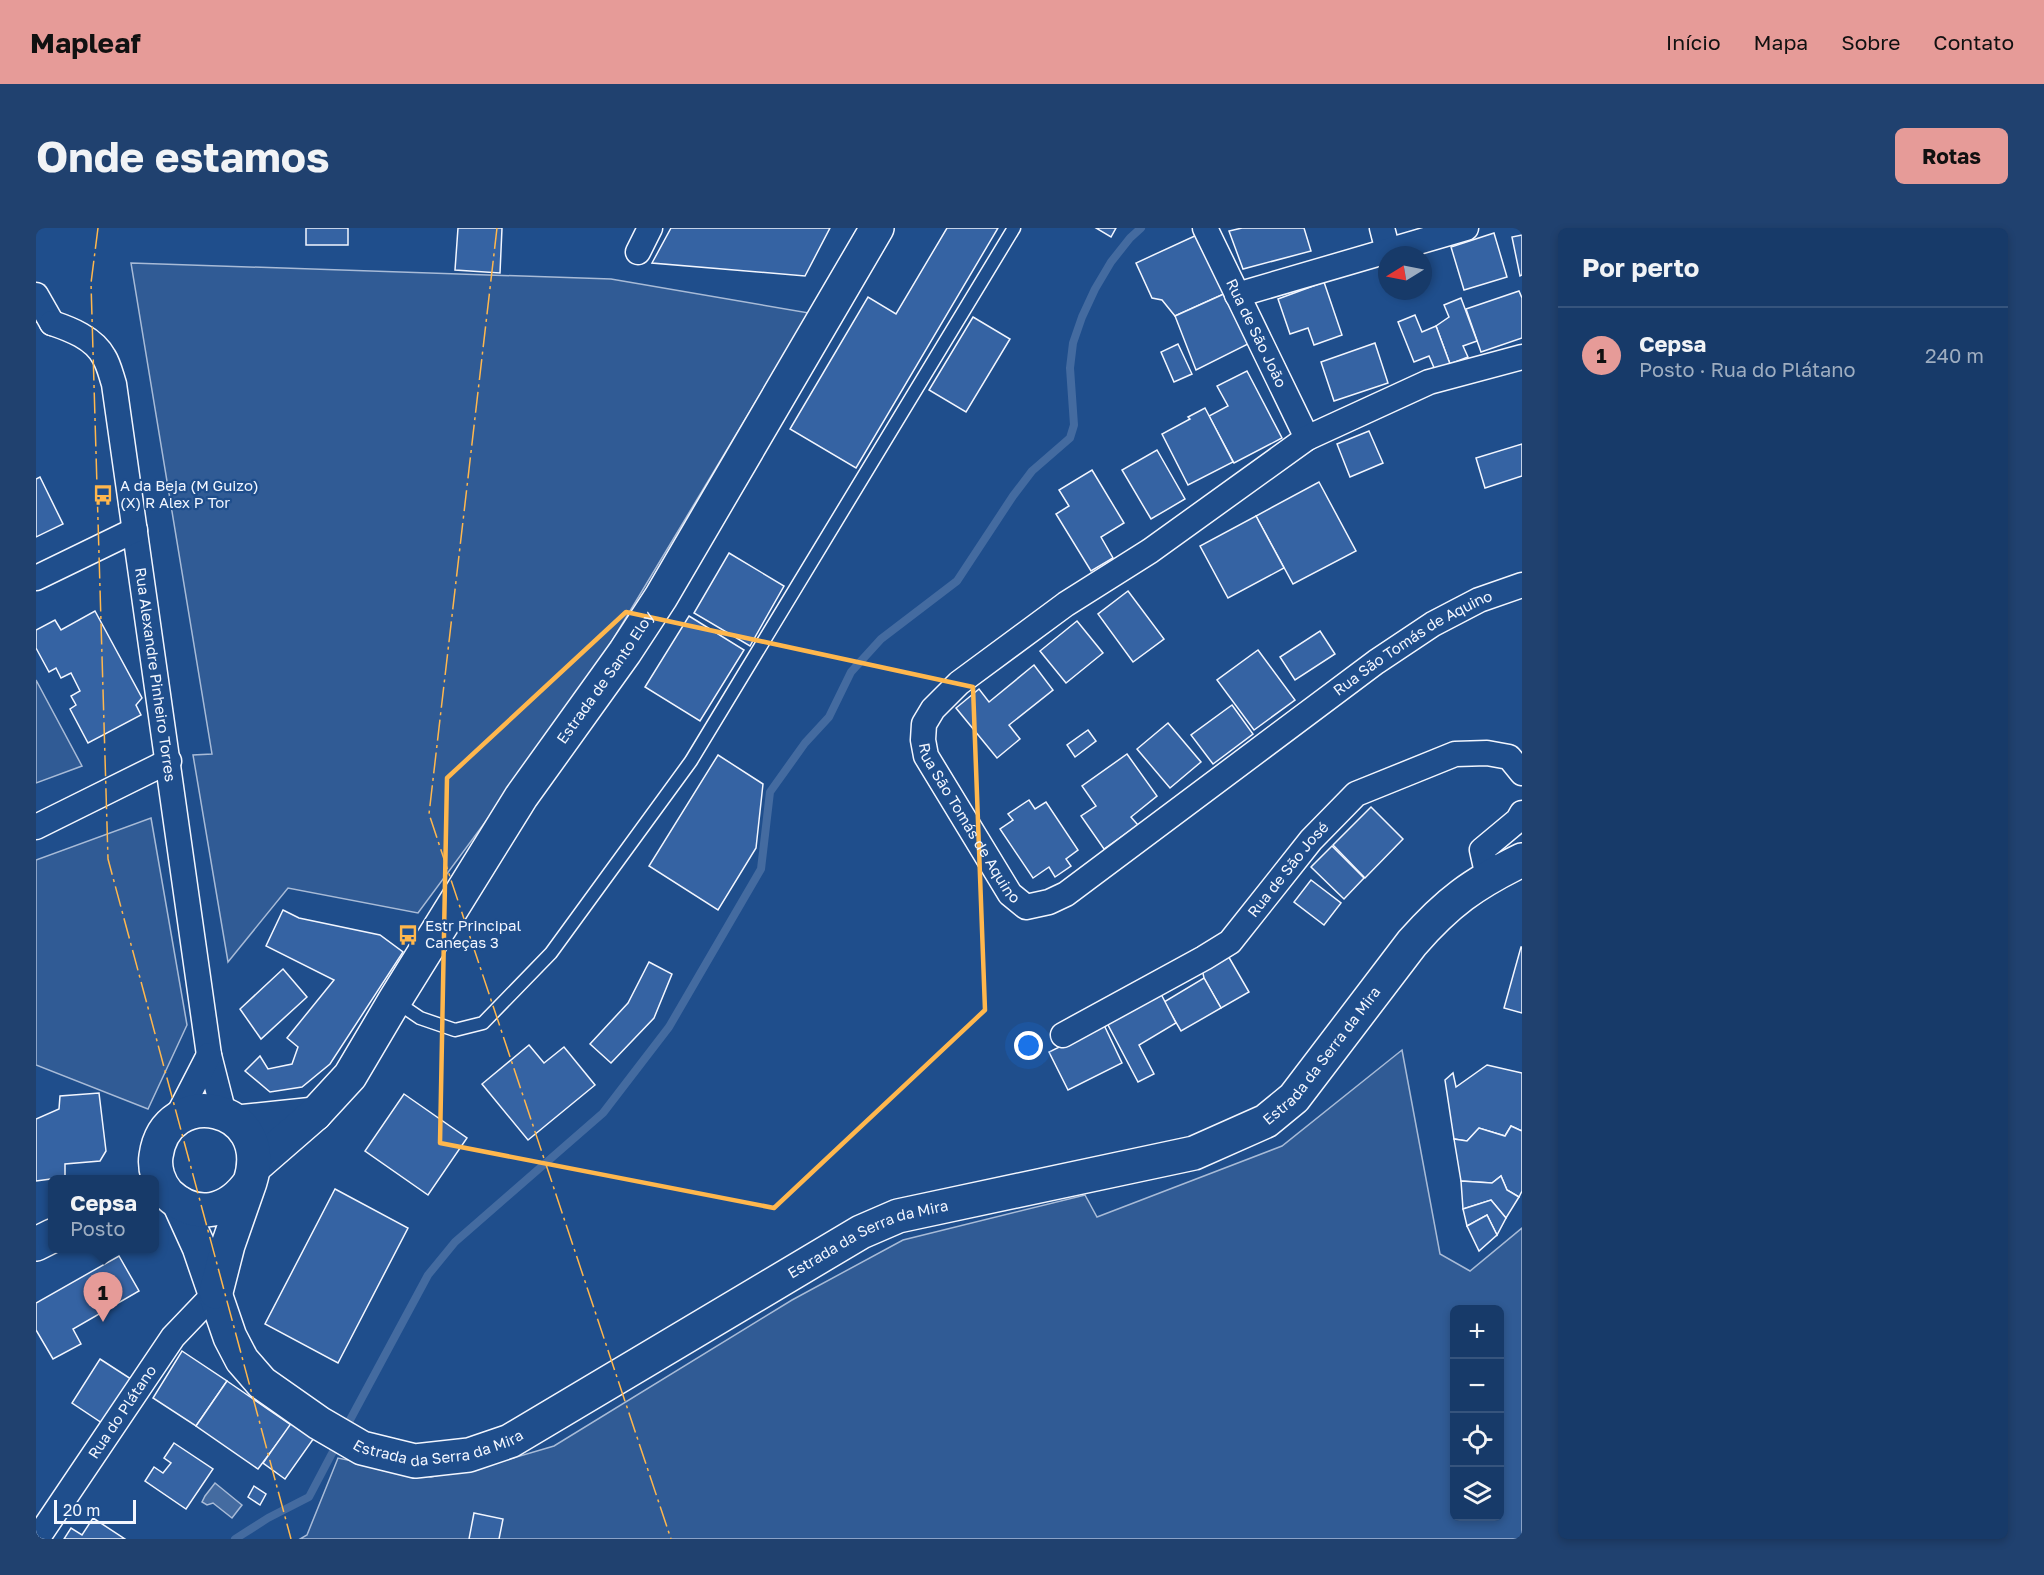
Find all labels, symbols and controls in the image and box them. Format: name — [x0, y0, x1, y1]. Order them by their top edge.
text: Mapleaf — [30, 26, 141, 59]
text: Início — [1666, 29, 1721, 55]
text: Mapa — [1754, 29, 1808, 55]
text: Sobre — [1841, 29, 1900, 55]
text: Contato — [1933, 29, 2014, 55]
button: Rotas — [1895, 128, 2008, 184]
text: Onde estamos — [36, 131, 330, 181]
north arrow — [1378, 246, 1432, 300]
text: Por perto — [1582, 252, 1699, 283]
street label: Rua de São João — [1223, 276, 1291, 390]
text: Cepsa — [1639, 330, 1706, 357]
text: 1 — [1596, 343, 1607, 367]
text: 240 m — [1925, 343, 1984, 367]
text: Posto · Rua do Plátano — [1639, 357, 1856, 381]
place label: A da Beja (M Guizo) (X) R Alex P Tor — [120, 476, 259, 511]
bus stop icon: A da Beja (M Guizo) (X) R Alex P Tor — [91, 483, 115, 507]
street label: Rua Alexandre Pinheiro Torres — [132, 566, 180, 783]
street label: Rua São Tomás de Aquino — [1329, 586, 1494, 699]
street label: Estrada de Santo Eloy — [552, 607, 658, 747]
street label: Rua São Tomás de Aquino — [916, 741, 1024, 906]
street label: Rua de São José — [1243, 817, 1332, 920]
place label: Estr Principal Caneças 3 — [425, 916, 522, 951]
bus stop icon: Estr Principal Caneças 3 — [396, 923, 420, 947]
street label: Estrada da Serra da Mira — [1259, 983, 1384, 1128]
your location — [1014, 1031, 1043, 1060]
popup — [48, 1175, 159, 1253]
text: Cepsa — [70, 1189, 137, 1216]
street label: Estrada da Serra da Mira — [784, 1196, 950, 1282]
text: Posto — [70, 1216, 125, 1240]
pin: 1 — [84, 1272, 122, 1322]
map controls — [1450, 1305, 1504, 1521]
button: + — [1450, 1305, 1504, 1359]
button: − — [1450, 1359, 1504, 1413]
street label: Rua do Plátano — [84, 1361, 160, 1462]
button: locate — [1450, 1413, 1504, 1467]
street label: Estrada da Serra da Mira — [350, 1425, 526, 1469]
button: layers — [1450, 1467, 1504, 1521]
scale bar — [54, 1497, 136, 1524]
text: 20 m — [63, 1500, 100, 1520]

